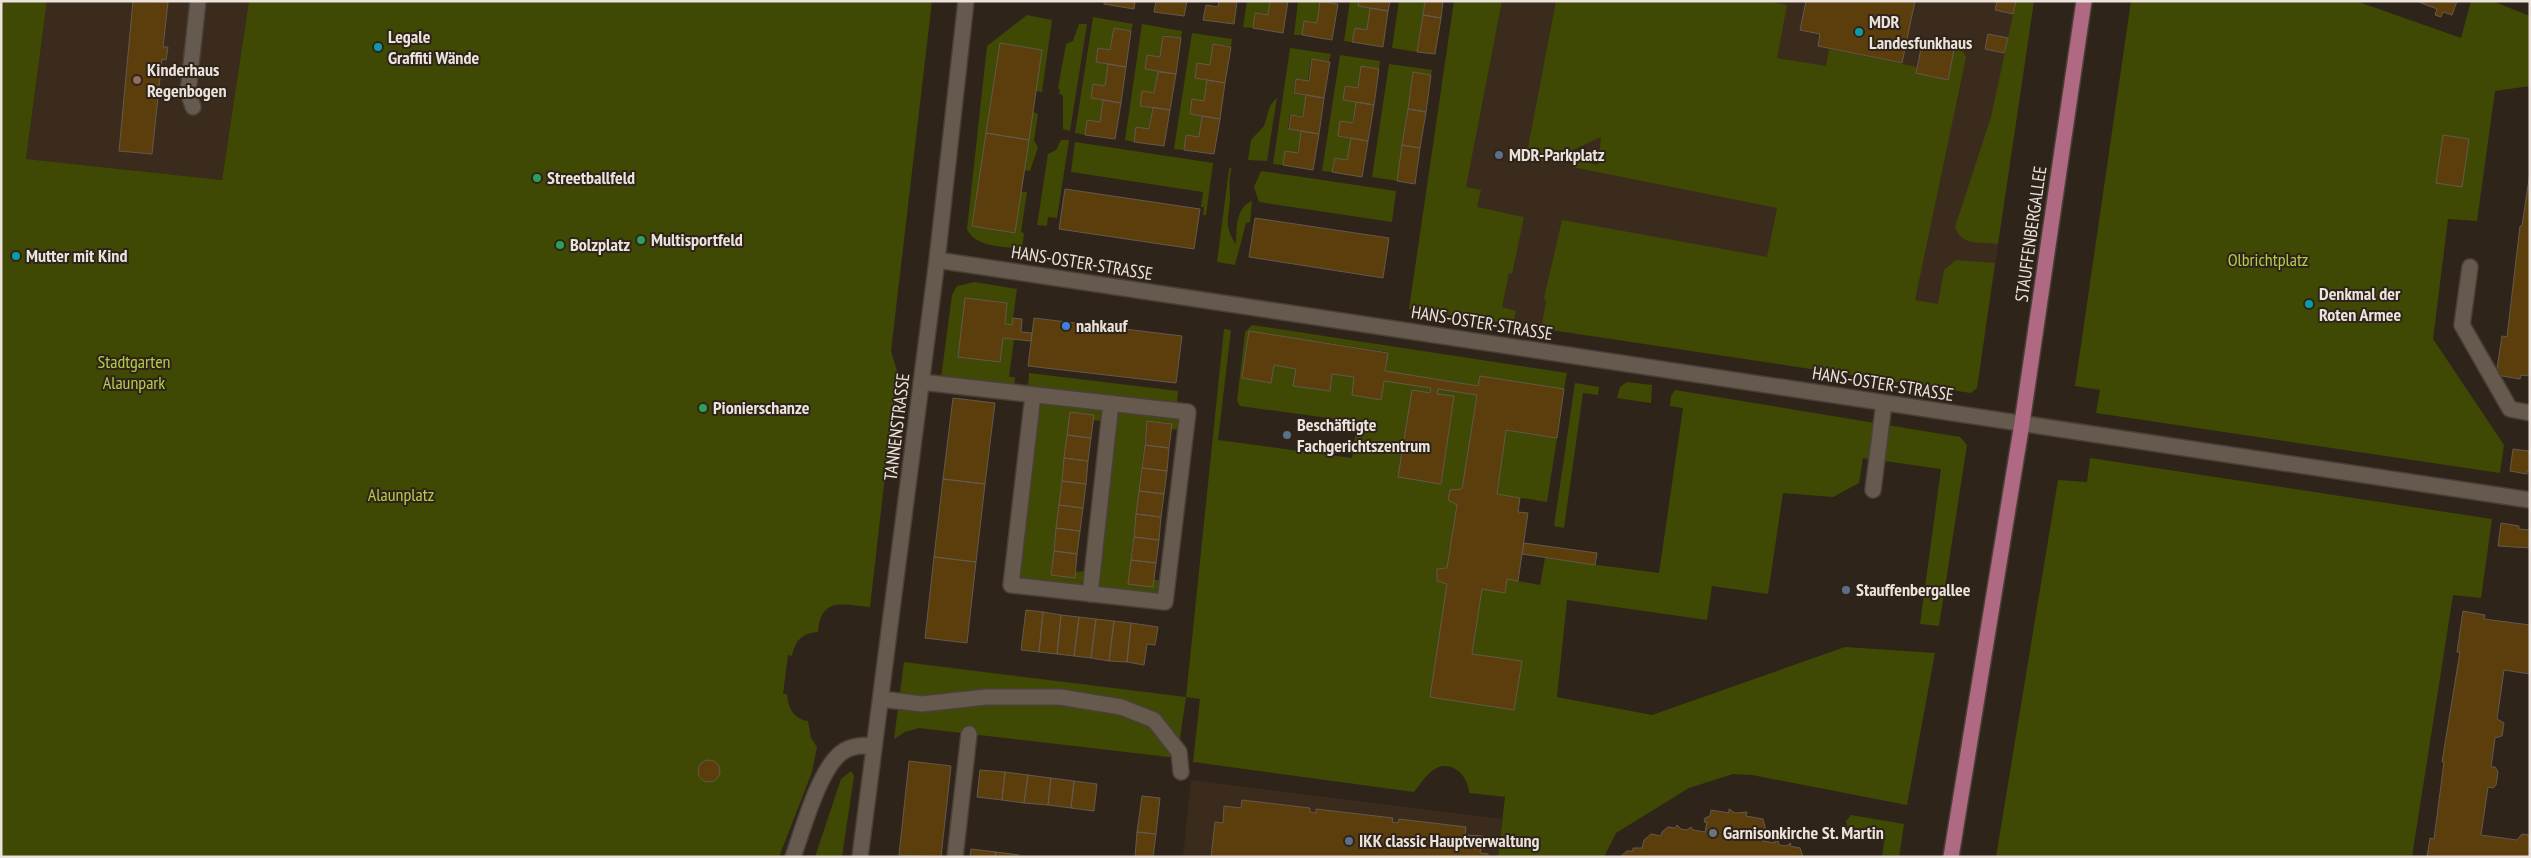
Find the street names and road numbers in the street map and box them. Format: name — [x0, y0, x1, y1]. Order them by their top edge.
street label: STAUFFENBERGALLEE — [2010, 164, 2051, 303]
street label: HANS-OSTER-STRASSE — [1010, 240, 1155, 285]
street label: HANS-OSTER-STRASSE — [1410, 300, 1555, 345]
street label: HANS-OSTER-STRASSE — [1811, 361, 1956, 406]
street label: TANNENSTRASSE — [879, 372, 914, 482]

